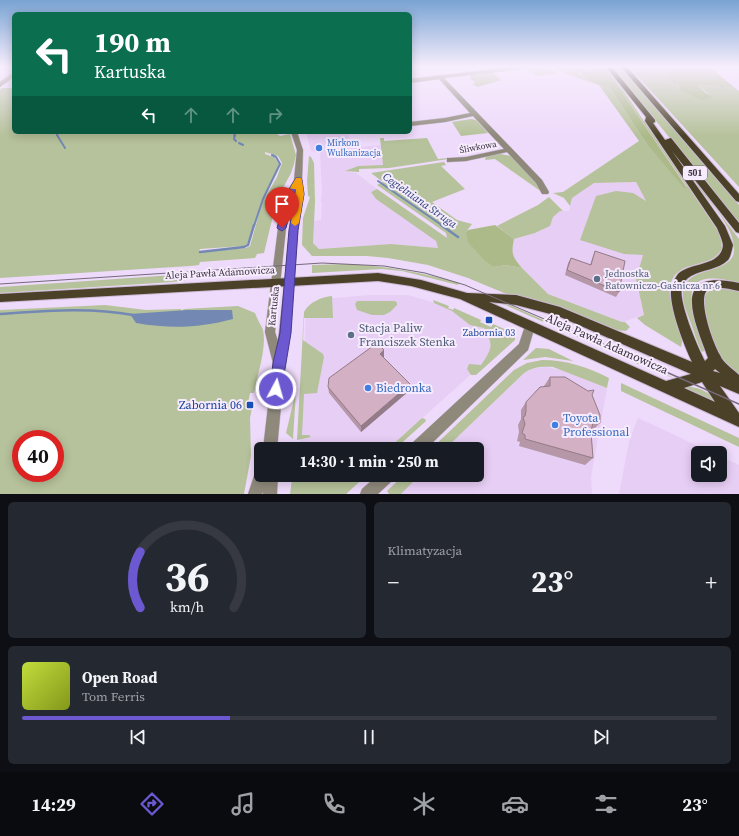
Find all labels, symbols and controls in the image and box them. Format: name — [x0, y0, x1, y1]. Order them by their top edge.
text: 190 m — [94, 23, 171, 61]
icon: left — [28, 28, 80, 80]
text: Kartuska — [94, 59, 166, 84]
icon: left — [138, 104, 160, 126]
icon: ahead — [180, 104, 202, 126]
icon: ahead — [222, 104, 244, 126]
icon: right — [264, 104, 286, 126]
place label: Mirkom Wulkanizacja — [327, 137, 381, 159]
street label: Śliwkowa — [459, 138, 498, 156]
marker: Mirkom Wulkanizacja — [314, 143, 324, 153]
road number: 501 — [683, 166, 707, 180]
water label: Cegielniana Struga — [380, 169, 460, 232]
pin — [265, 187, 299, 228]
icon: arrive — [271, 193, 293, 215]
street label: Aleja Pawła Adamowicza — [165, 263, 276, 282]
place label: Jednostka Ratowniczo-Gaśnicza nr 6 — [604, 267, 720, 292]
marker: Jednostka Ratowniczo-Gaśnicza nr 6 — [592, 274, 602, 284]
street label: Kartuska — [265, 285, 282, 327]
street label: Aleja Pawła Adamowicza — [543, 310, 671, 379]
marker: Zabornia 03 — [484, 315, 494, 325]
place label: Stacja Paliw Franciszek Stenka — [359, 320, 456, 350]
place label: Zabornia 03 — [463, 326, 515, 339]
marker: Stacja Paliw Franciszek Stenka — [346, 330, 356, 340]
position arrow — [255, 368, 297, 410]
place label: Biedronka — [376, 380, 432, 396]
marker: Biedronka — [363, 383, 373, 393]
place label: Zabornia 06 — [179, 397, 242, 413]
marker: Zabornia 06 — [245, 400, 255, 410]
place label: Toyota Professional — [563, 410, 630, 440]
marker: Toyota Professional — [550, 420, 560, 430]
speed limit sign: 40 — [12, 430, 64, 482]
map controls — [691, 446, 727, 482]
button: sound — [691, 446, 727, 482]
text: 14:30 · 1 min · 250 m — [300, 451, 439, 472]
text: Klimatyzacja — [388, 542, 462, 559]
text: 36 — [164, 548, 209, 605]
text: 23° — [531, 561, 573, 602]
text: − — [388, 567, 399, 597]
text: + — [705, 567, 717, 597]
text: km/h — [170, 597, 204, 617]
text: Open Road — [82, 667, 157, 688]
text: Tom Ferris — [82, 688, 145, 705]
icon: previous — [127, 726, 149, 748]
icon: pause — [358, 726, 380, 748]
icon: next — [590, 726, 612, 748]
icon: directions — [138, 790, 166, 818]
icon: music — [229, 790, 257, 818]
icon: phone — [320, 790, 348, 818]
icon: climate — [410, 790, 438, 818]
icon: car — [501, 790, 529, 818]
icon: filters — [592, 790, 620, 818]
text: 14:29 — [31, 792, 76, 817]
text: 23° — [682, 792, 708, 817]

